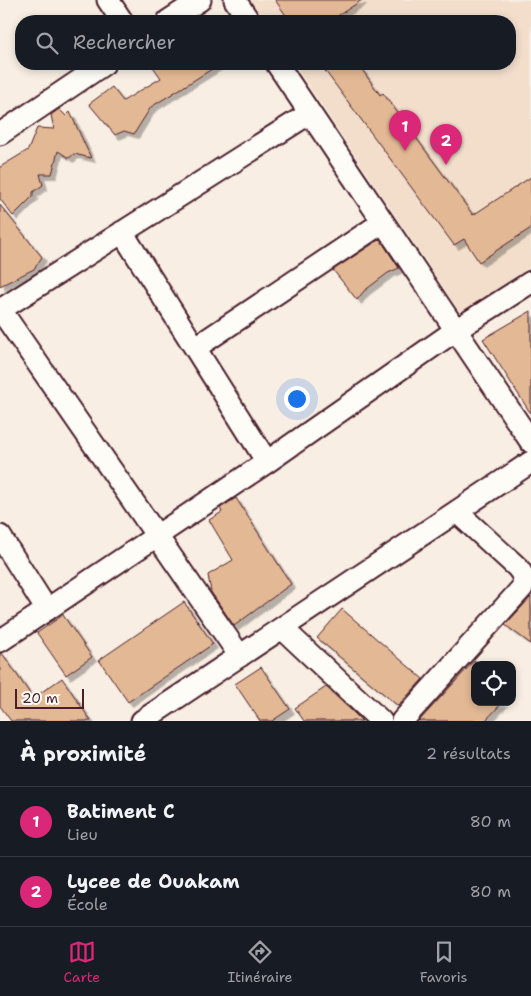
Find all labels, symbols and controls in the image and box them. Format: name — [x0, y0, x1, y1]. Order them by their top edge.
search box — [15, 15, 516, 70]
icon: search — [33, 29, 61, 57]
text: Rechercher — [73, 30, 176, 55]
pin: 1 — [389, 110, 421, 151]
pin: 2 — [430, 124, 462, 165]
your location — [284, 386, 310, 412]
map controls — [471, 661, 516, 706]
button: locate — [471, 661, 516, 706]
scale bar — [15, 686, 84, 709]
text: 20 m — [22, 689, 58, 707]
text: À proximité — [20, 740, 146, 768]
text: 2 résultats — [426, 743, 511, 764]
text: Batiment C — [67, 799, 175, 824]
text: 1 — [32, 811, 40, 832]
text: 80 m — [470, 811, 511, 832]
text: Lieu — [67, 824, 98, 845]
text: Lycee de Ouakam — [67, 869, 240, 894]
text: 2 — [30, 881, 42, 902]
text: 80 m — [470, 881, 511, 902]
text: École — [67, 894, 108, 915]
tab: Carte — [64, 938, 100, 986]
tab: Itinéraire — [227, 938, 292, 986]
tab: Favoris — [420, 938, 467, 986]

